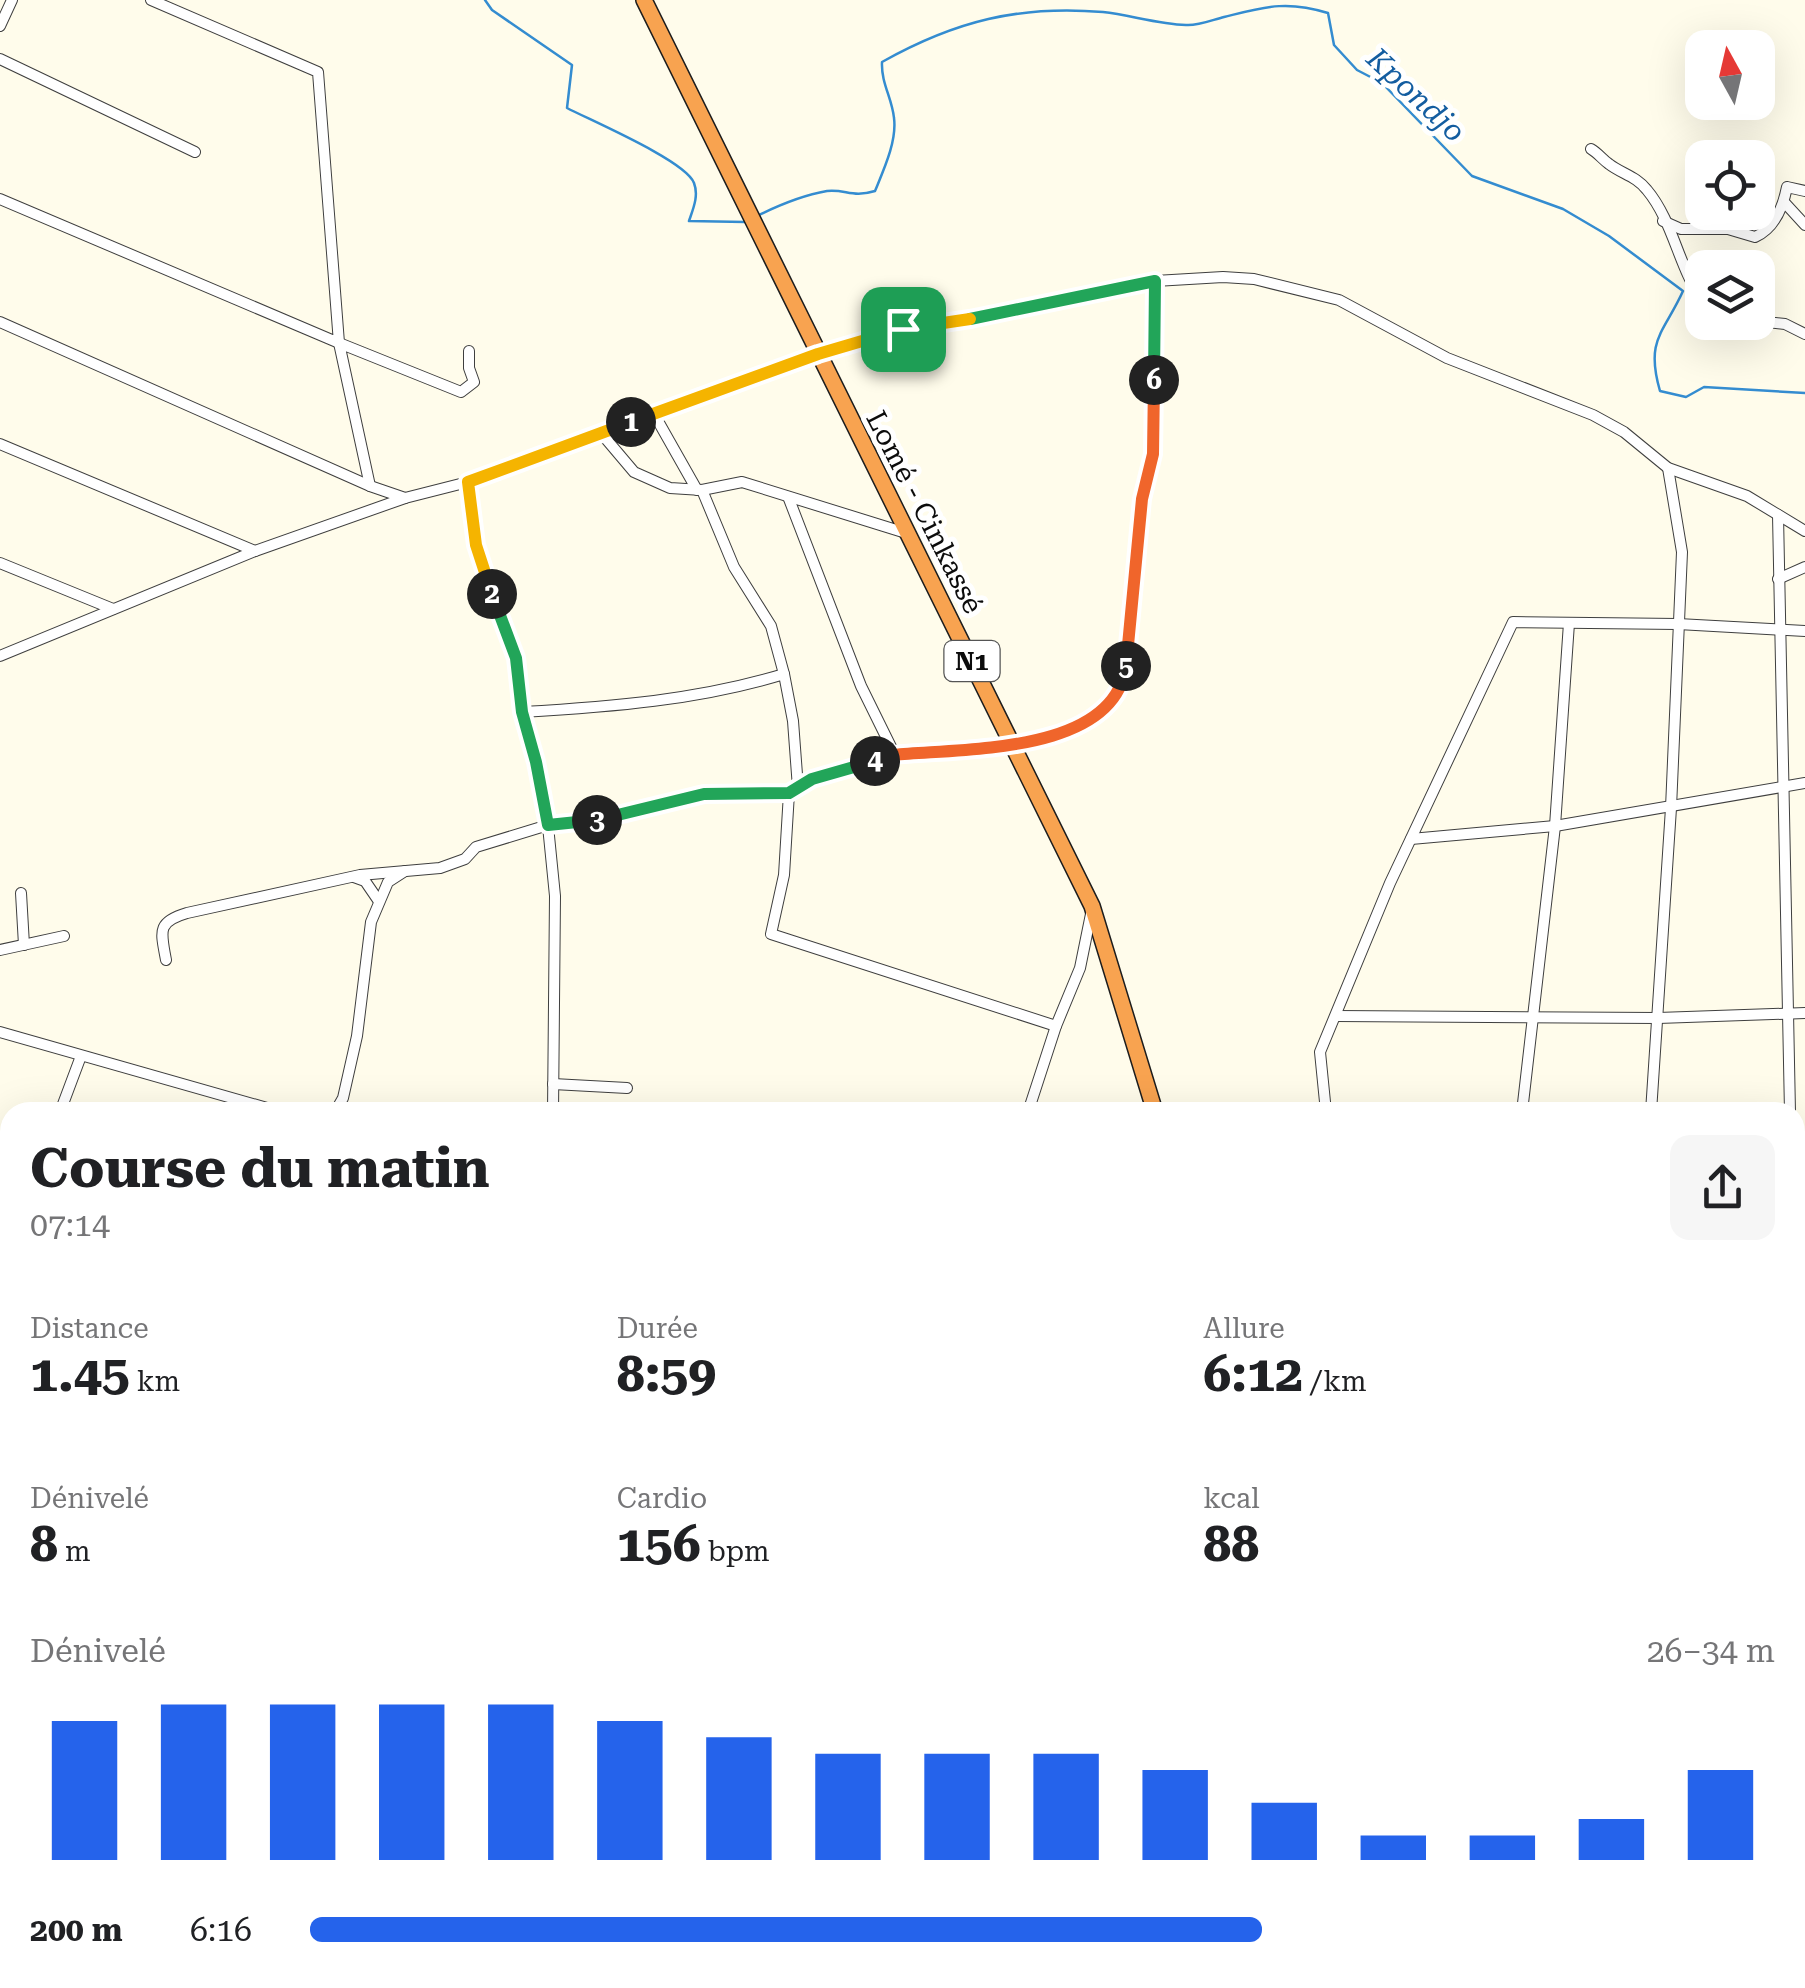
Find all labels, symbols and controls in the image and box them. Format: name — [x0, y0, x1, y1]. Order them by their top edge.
north arrow — [1685, 30, 1775, 120]
map controls — [1685, 30, 1775, 340]
water label: Kpondjo — [1359, 40, 1473, 149]
button: locate — [1685, 140, 1775, 230]
button: layers — [1685, 250, 1775, 340]
pin — [861, 287, 946, 372]
icon: arrive — [876, 302, 931, 357]
pin: 6 — [1129, 355, 1179, 405]
text: 6 — [1146, 363, 1162, 396]
pin: 1 — [606, 397, 656, 447]
text: 1 — [623, 405, 639, 438]
street label: Lomé - Cinkassé — [859, 406, 990, 619]
pin: 2 — [467, 569, 517, 619]
text: 2 — [484, 577, 500, 610]
road number: N1 — [944, 641, 1000, 681]
pin: 5 — [1101, 641, 1151, 691]
text: 5 — [1118, 649, 1134, 682]
pin: 4 — [850, 736, 900, 786]
text: 4 — [867, 744, 883, 777]
pin: 3 — [572, 795, 622, 845]
text: 3 — [589, 803, 605, 836]
button: share — [1670, 1135, 1775, 1240]
text: Course du matin — [30, 1136, 490, 1200]
text: 07:14 — [30, 1206, 110, 1244]
text: Distance — [30, 1312, 149, 1345]
text: Durée — [617, 1312, 698, 1345]
text: Allure — [1203, 1312, 1285, 1345]
text: 1.45 — [30, 1345, 130, 1403]
text: 8:59 — [617, 1345, 716, 1403]
text: 6:12 — [1203, 1345, 1303, 1403]
text: km — [130, 1365, 180, 1398]
text: /km — [1303, 1365, 1367, 1398]
text: Dénivelé — [30, 1482, 149, 1515]
text: Cardio — [617, 1482, 707, 1515]
text: kcal — [1203, 1482, 1260, 1515]
text: 8 — [30, 1515, 58, 1573]
text: 156 — [617, 1515, 701, 1573]
text: 88 — [1203, 1515, 1259, 1573]
text: m — [58, 1535, 91, 1568]
text: bpm — [701, 1535, 770, 1568]
text: Dénivelé — [30, 1632, 166, 1670]
text: 26–34 m — [1647, 1632, 1775, 1670]
text: 200 m — [30, 1911, 123, 1949]
text: 6:16 — [190, 1911, 252, 1949]

